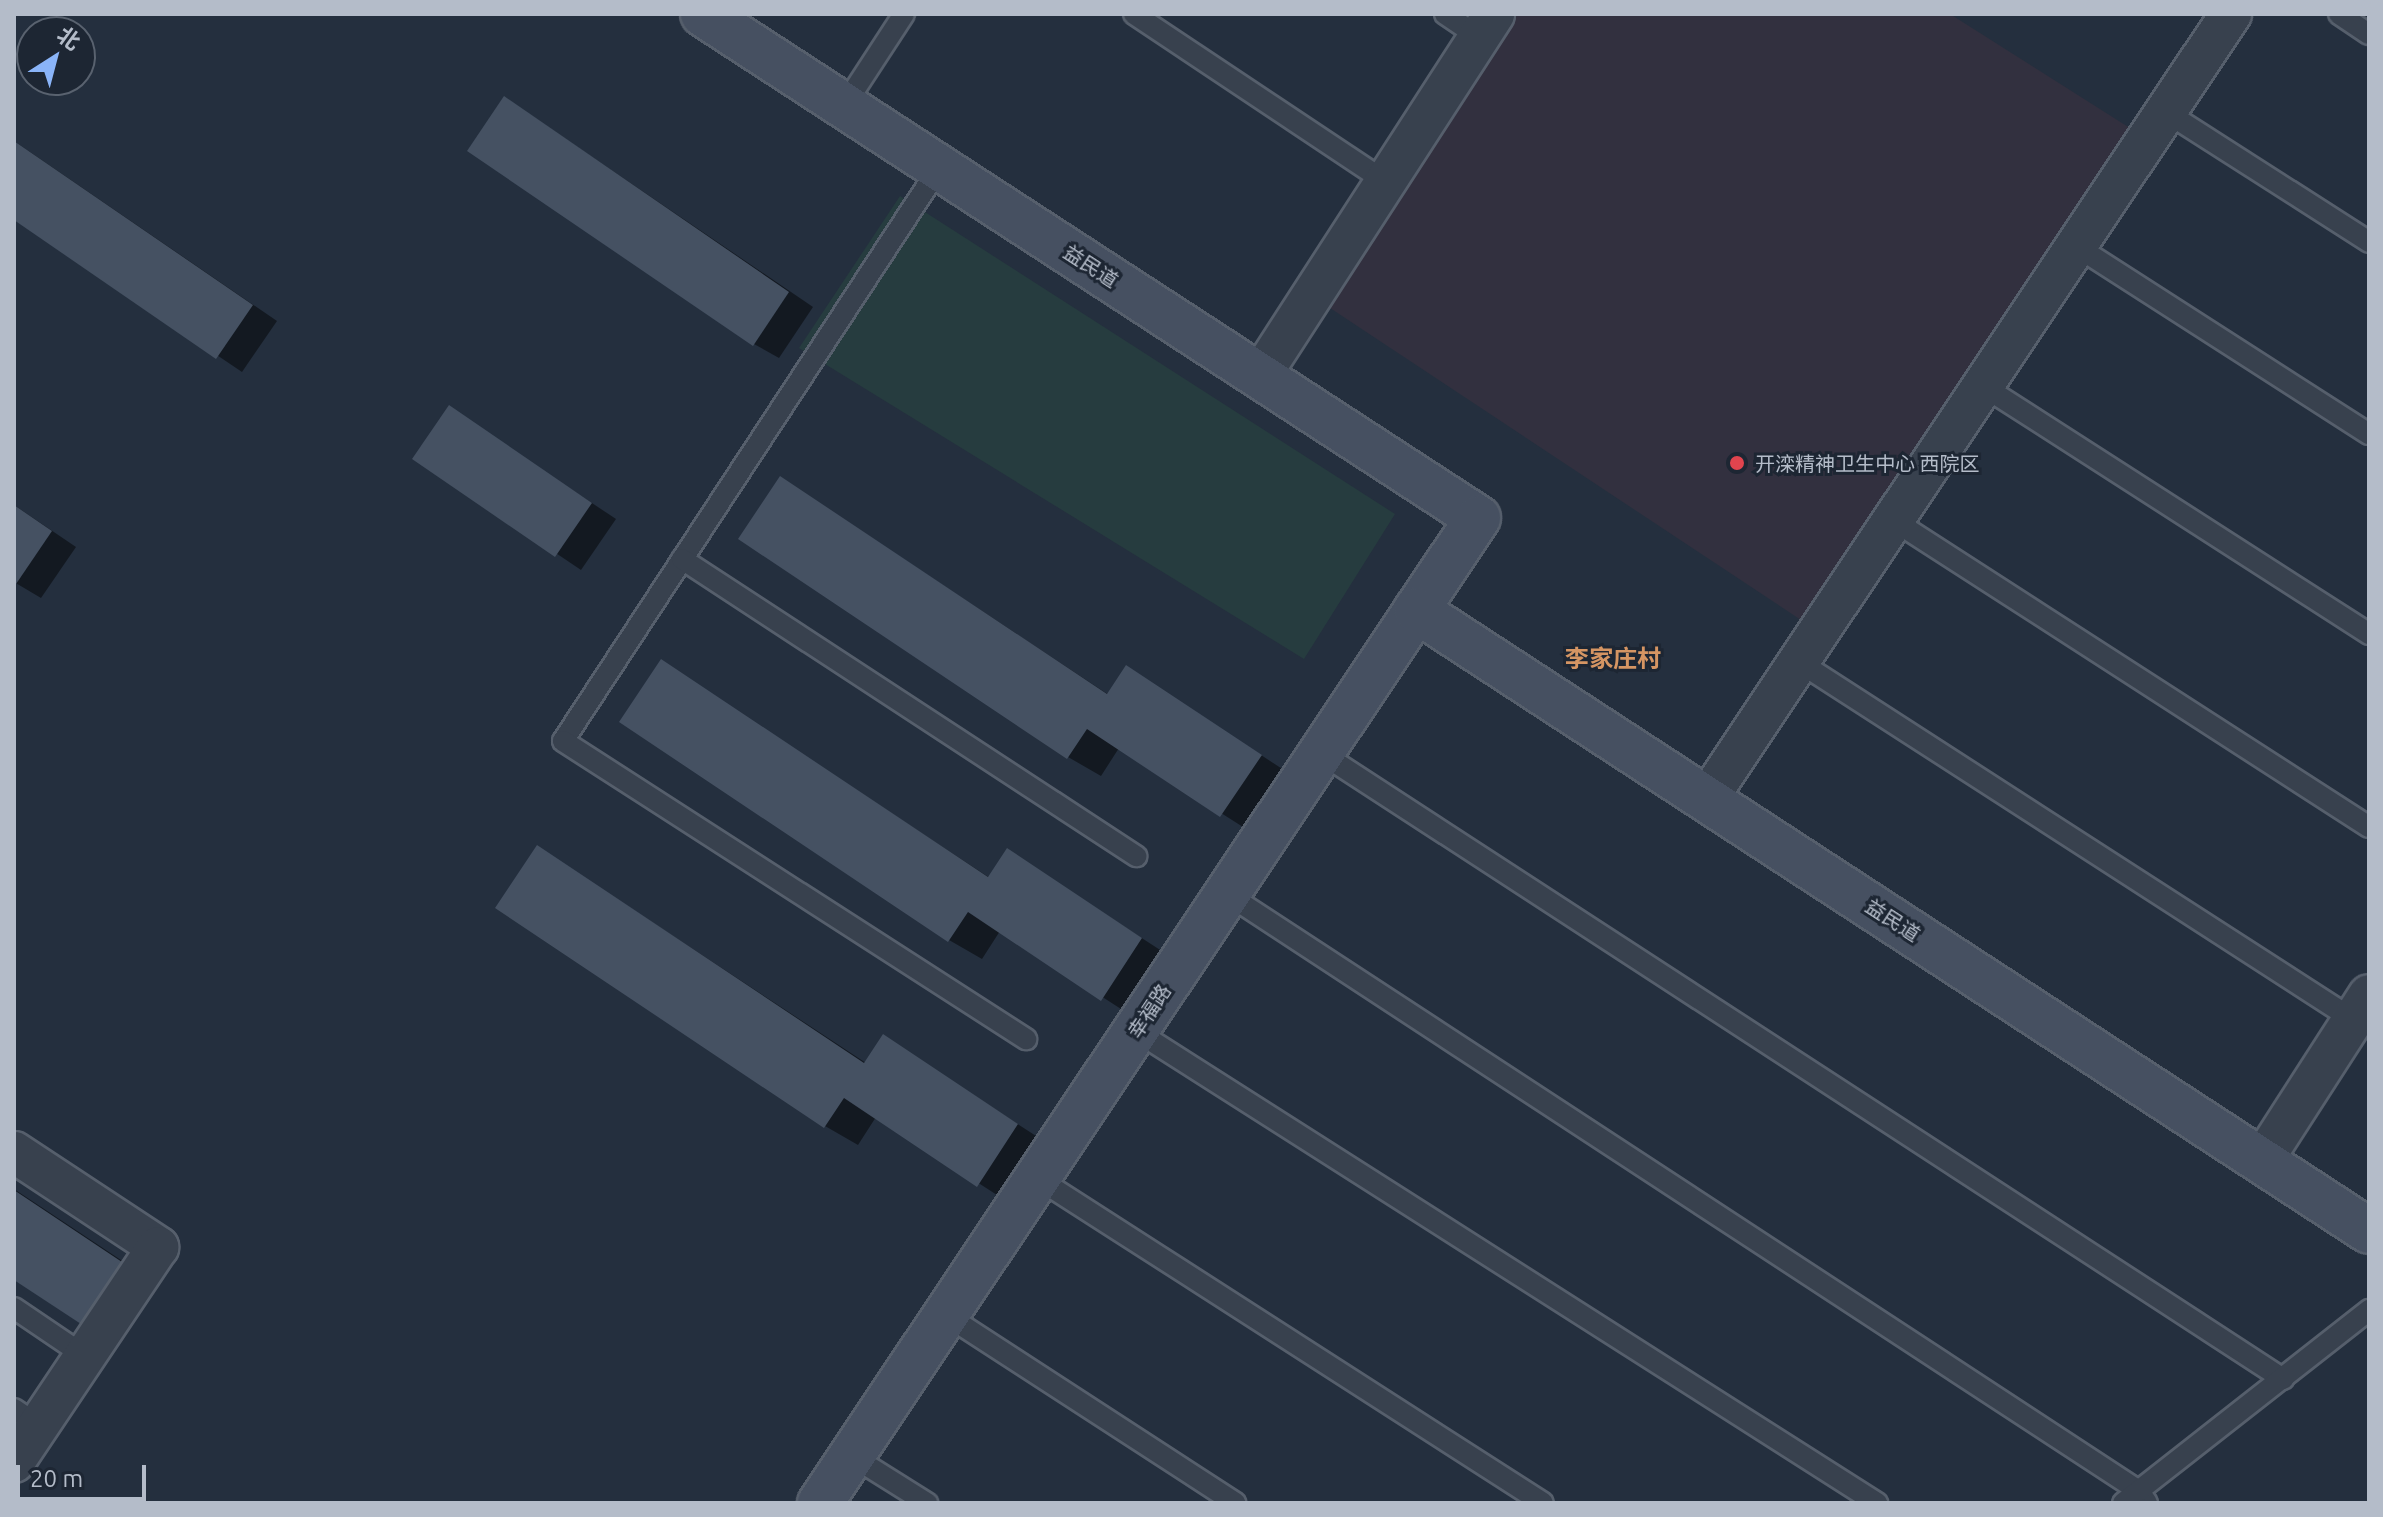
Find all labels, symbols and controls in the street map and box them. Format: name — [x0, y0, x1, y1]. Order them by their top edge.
north arrow — [16, 16, 96, 96]
text: 北 — [53, 21, 85, 54]
street label: 益民道 — [1059, 240, 1123, 292]
place label: 开滦精神卫生中心 西院区 — [1755, 451, 1980, 475]
marker: 开滦精神卫生中心 西院区 — [1726, 452, 1748, 474]
district label: 李家庄村 — [1565, 645, 1661, 673]
street label: 益民道 — [1861, 894, 1925, 946]
street label: 幸福路 — [1122, 979, 1176, 1043]
scale bar — [20, 1449, 150, 1499]
text: 20 m — [30, 1465, 83, 1492]

